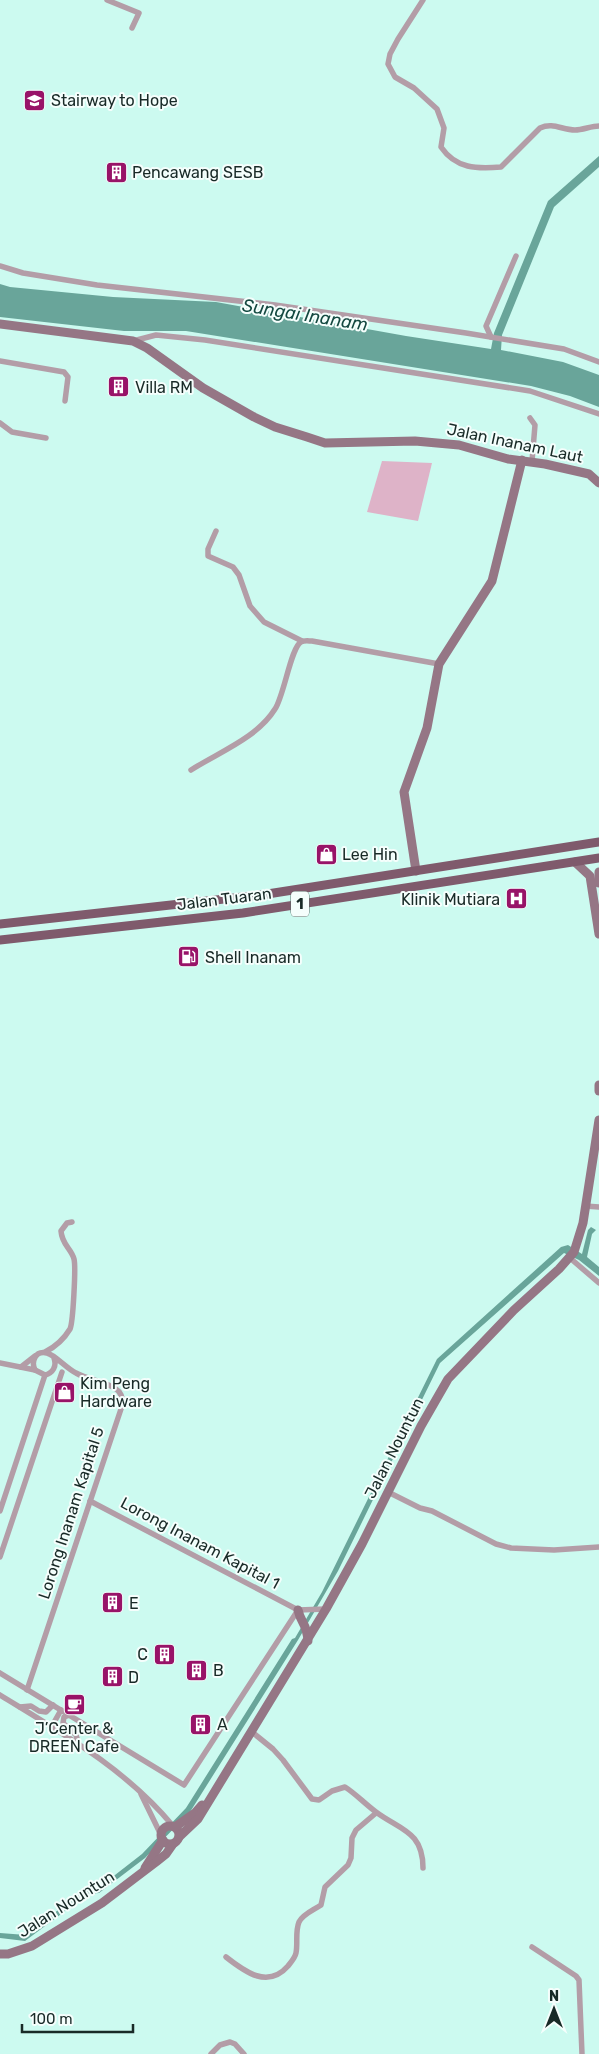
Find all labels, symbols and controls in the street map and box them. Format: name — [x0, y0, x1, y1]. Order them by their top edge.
school or university icon: Stairway to Hope — [23, 88, 47, 112]
place label: Stairway to Hope — [51, 91, 178, 110]
building icon: Pencawang SESB — [104, 160, 128, 184]
place label: Pencawang SESB — [132, 163, 263, 182]
water label: Sungai Inanam — [241, 294, 369, 336]
building icon: Villa RM — [107, 375, 131, 399]
place label: Villa RM — [135, 378, 193, 397]
street label: Jalan Inanam Laut — [445, 419, 585, 467]
shop icon: Lee Hin — [314, 842, 338, 866]
place label: Lee Hin — [342, 845, 398, 864]
street label: Jalan Tuaran — [175, 884, 273, 914]
hospital icon: Klinik Mutiara — [504, 887, 528, 911]
place label: Klinik Mutiara — [401, 890, 500, 909]
road number: 1 — [291, 892, 309, 916]
fuel station icon: Shell Inanam — [177, 945, 201, 969]
place label: Shell Inanam — [205, 948, 301, 967]
place label: Kim Peng Hardware — [80, 1374, 152, 1411]
shop icon: Kim Peng Hardware — [52, 1380, 76, 1404]
street label: Jalan Nountun — [360, 1395, 428, 1501]
street label: Lorong Inanam Kapital 5 — [34, 1424, 108, 1602]
street label: Lorong Inanam Kapital 1 — [117, 1493, 283, 1593]
building icon: E — [101, 1591, 125, 1615]
place label: E — [129, 1594, 139, 1613]
building icon: C — [152, 1642, 176, 1666]
place label: C — [137, 1645, 148, 1664]
building icon: B — [185, 1658, 209, 1682]
place label: B — [213, 1661, 224, 1680]
building icon: D — [100, 1665, 124, 1689]
place label: D — [128, 1668, 139, 1687]
cafe icon: J’Center & DREEN Cafe — [62, 1692, 86, 1716]
building icon: A — [189, 1712, 213, 1736]
place label: A — [217, 1715, 228, 1734]
place label: J’Center & DREEN Cafe — [29, 1719, 119, 1756]
street label: Jalan Nountun — [14, 1867, 118, 1941]
north arrow — [529, 1984, 579, 2034]
text: N — [549, 1988, 559, 2005]
scale bar — [22, 2002, 134, 2034]
text: 100 m — [30, 2010, 72, 2028]

